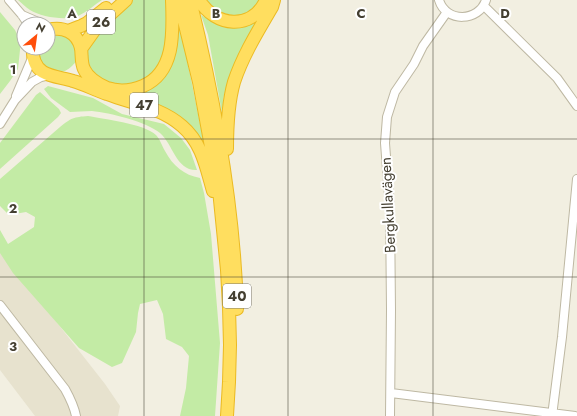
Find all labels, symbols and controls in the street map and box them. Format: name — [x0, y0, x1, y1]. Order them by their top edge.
text: A — [66, 4, 77, 23]
text: B — [212, 4, 221, 23]
text: C — [356, 4, 366, 23]
text: D — [500, 4, 510, 23]
road number: 26 — [87, 10, 115, 34]
north arrow — [16, 16, 56, 56]
text: N — [33, 18, 49, 36]
text: 1 — [10, 60, 16, 79]
road number: 47 — [130, 93, 158, 117]
street label: Bergkullavägen — [375, 157, 401, 253]
text: 2 — [9, 199, 17, 218]
road number: 40 — [223, 284, 251, 308]
text: 3 — [9, 337, 17, 356]

